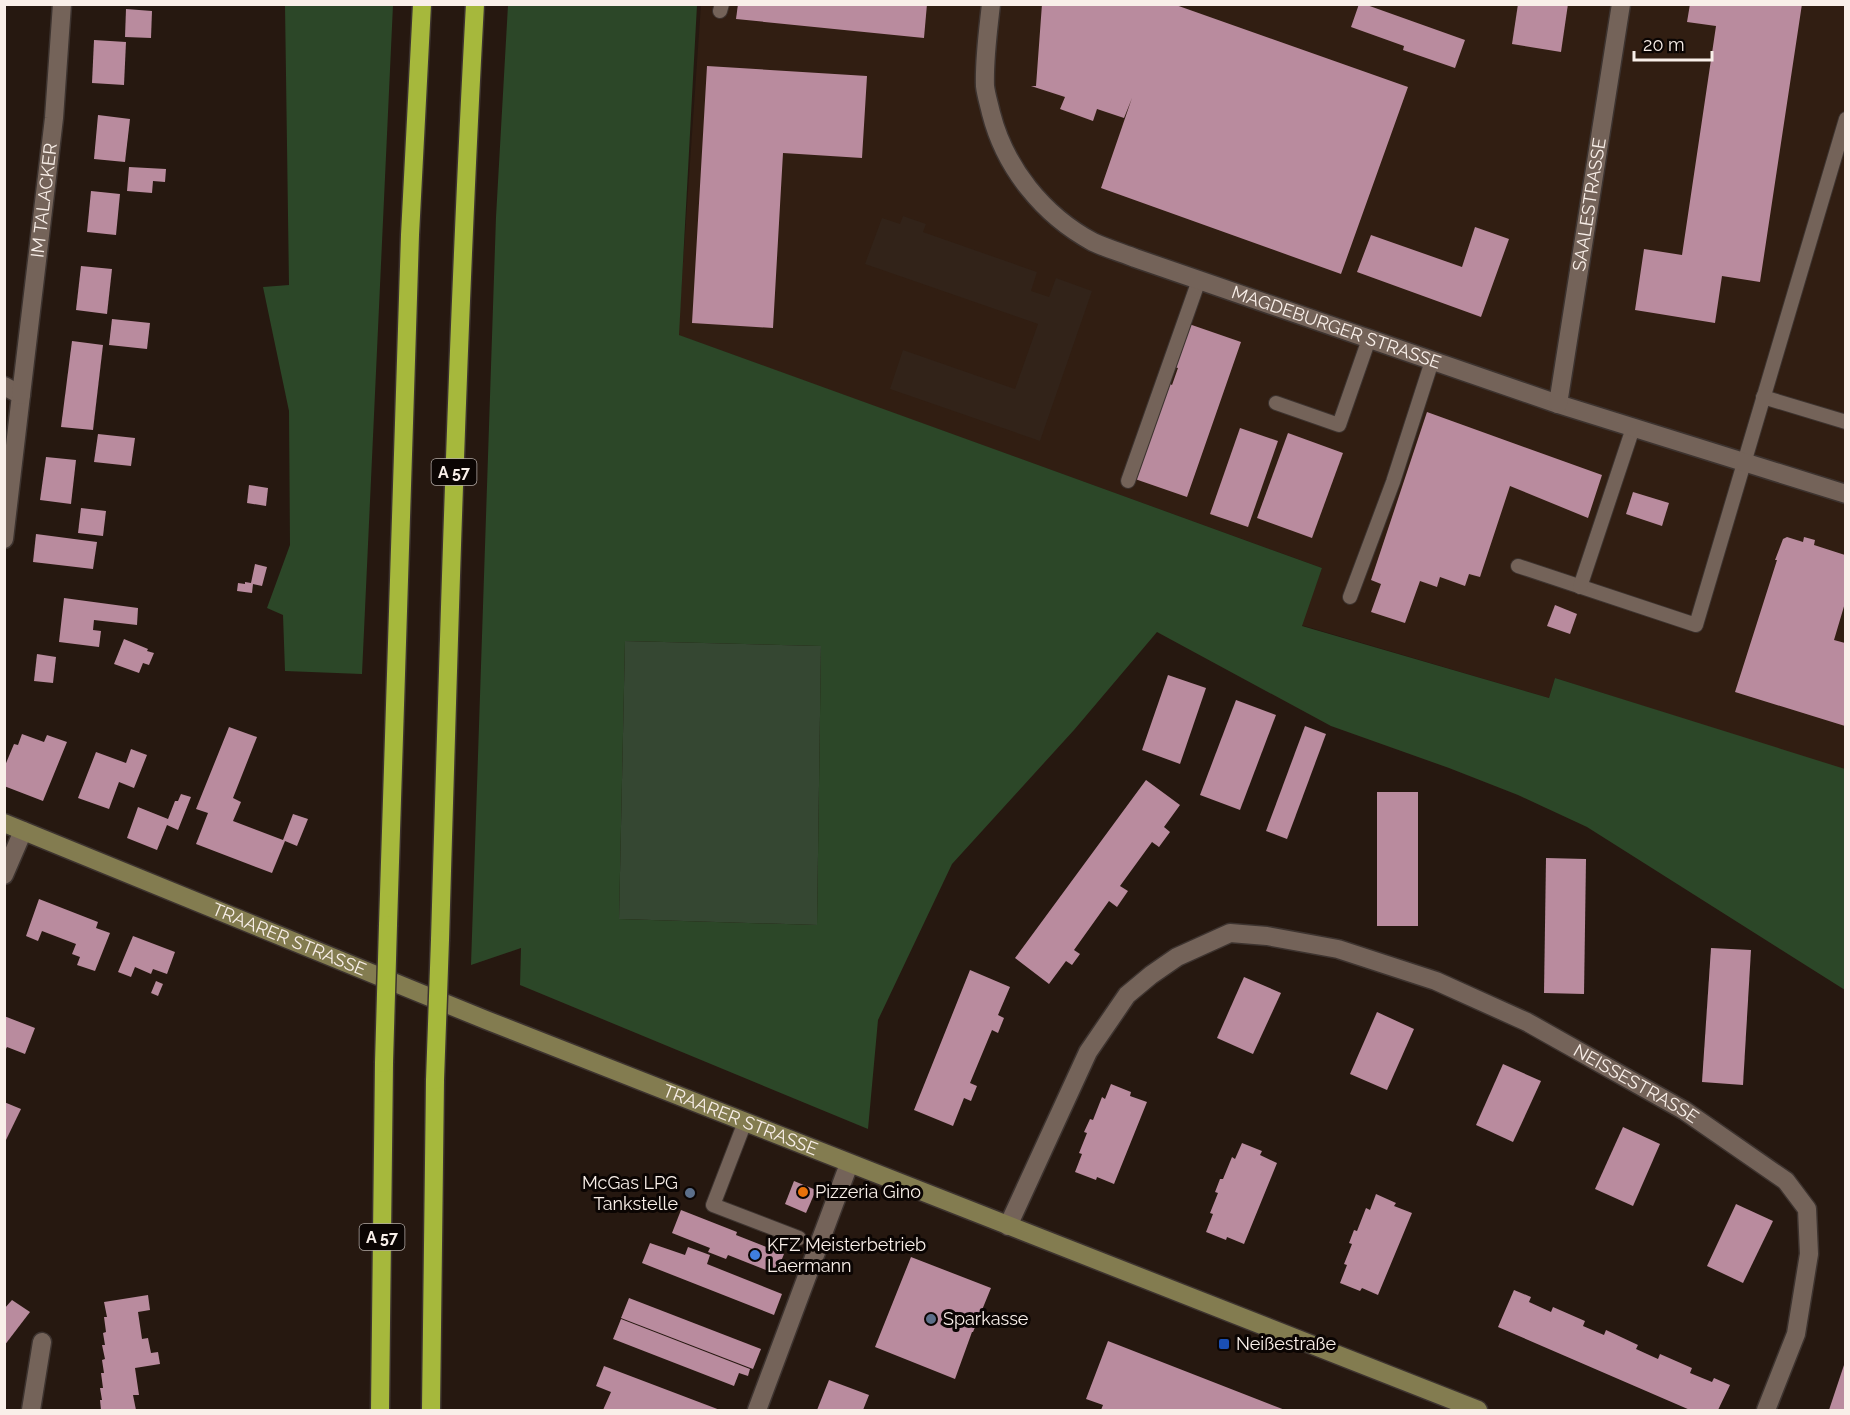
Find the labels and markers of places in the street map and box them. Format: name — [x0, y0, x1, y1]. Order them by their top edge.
place label: McGas LPG Tankstelle — [582, 1172, 678, 1214]
place label: Pizzeria Gino — [815, 1181, 921, 1202]
marker: Pizzeria Gino — [796, 1185, 810, 1199]
marker: McGas LPG Tankstelle — [683, 1186, 697, 1200]
place label: KFZ Meisterbetrieb Laermann — [767, 1234, 926, 1276]
marker: KFZ Meisterbetrieb Laermann — [748, 1248, 762, 1262]
place label: Sparkasse — [943, 1308, 1029, 1329]
marker: Sparkasse — [924, 1312, 938, 1326]
place label: Neißestraße — [1236, 1333, 1336, 1354]
marker: Neißestraße — [1217, 1337, 1231, 1351]

